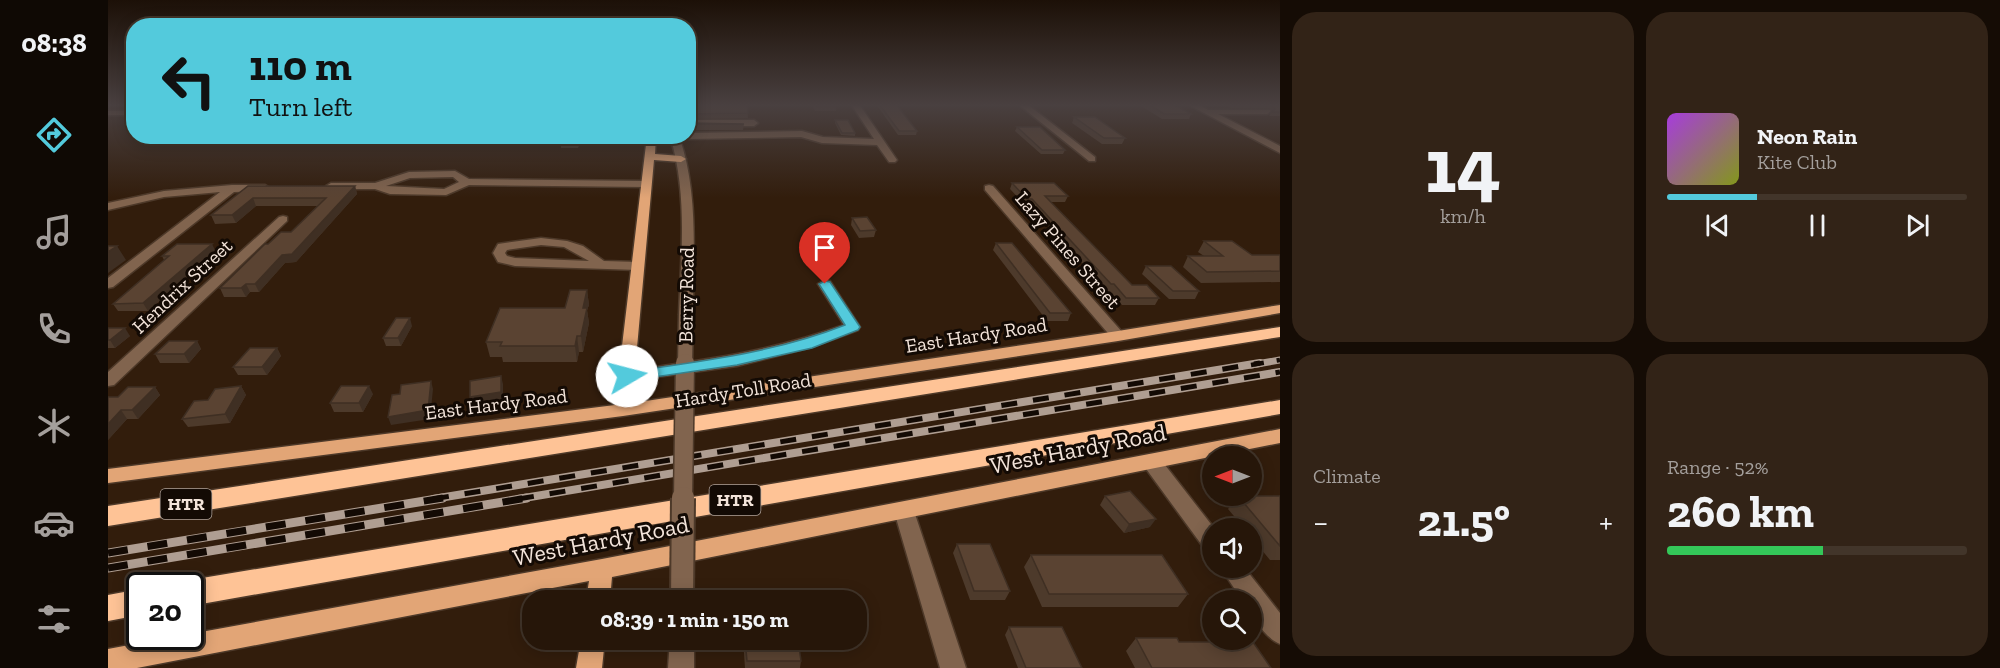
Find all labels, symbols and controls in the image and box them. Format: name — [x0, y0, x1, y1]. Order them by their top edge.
text: 08:38 — [21, 27, 87, 59]
text: 110 m — [249, 40, 352, 91]
icon: left — [150, 42, 228, 120]
text: Turn left — [249, 91, 352, 123]
icon: directions — [33, 114, 75, 156]
text: 14 — [1425, 118, 1501, 212]
text: Neon Rain — [1757, 123, 1857, 150]
text: Kite Club — [1757, 150, 1837, 174]
street label: Lazy Pines Street — [1010, 186, 1126, 314]
text: km/h — [1440, 204, 1486, 228]
icon: previous — [1701, 209, 1734, 242]
icon: pause — [1801, 209, 1834, 242]
icon: next — [1901, 209, 1934, 242]
icon: music — [33, 211, 75, 253]
pin — [799, 222, 850, 284]
icon: arrive — [808, 231, 841, 264]
street label: Hendrix Street — [127, 233, 237, 338]
street label: Berry Road — [673, 247, 699, 343]
icon: phone — [33, 308, 75, 350]
street label: East Hardy Road — [903, 312, 1049, 358]
position arrow — [595, 344, 659, 408]
street label: Hardy Toll Road — [673, 367, 813, 413]
street label: East Hardy Road — [423, 383, 569, 425]
icon: climate — [33, 405, 75, 447]
street label: West Hardy Road — [987, 417, 1168, 480]
north arrow — [1202, 446, 1262, 506]
map controls — [1202, 446, 1262, 650]
text: Range · 52% — [1667, 455, 1769, 479]
text: Climate — [1313, 464, 1381, 488]
road number: HTR — [710, 485, 760, 515]
text: 260 km — [1667, 485, 1814, 539]
road number: HTR — [160, 489, 212, 519]
text: 21.5° — [1418, 494, 1510, 548]
icon: car — [33, 502, 75, 544]
text: − — [1313, 502, 1328, 541]
text: + — [1599, 502, 1613, 541]
street label: West Hardy Road — [510, 509, 691, 572]
button: sound — [1202, 518, 1262, 578]
speed limit sign: 20 — [126, 572, 204, 650]
button: search — [1202, 590, 1262, 650]
icon: filters — [33, 598, 75, 640]
text: 08:39 · 1 min · 150 m — [600, 606, 789, 633]

